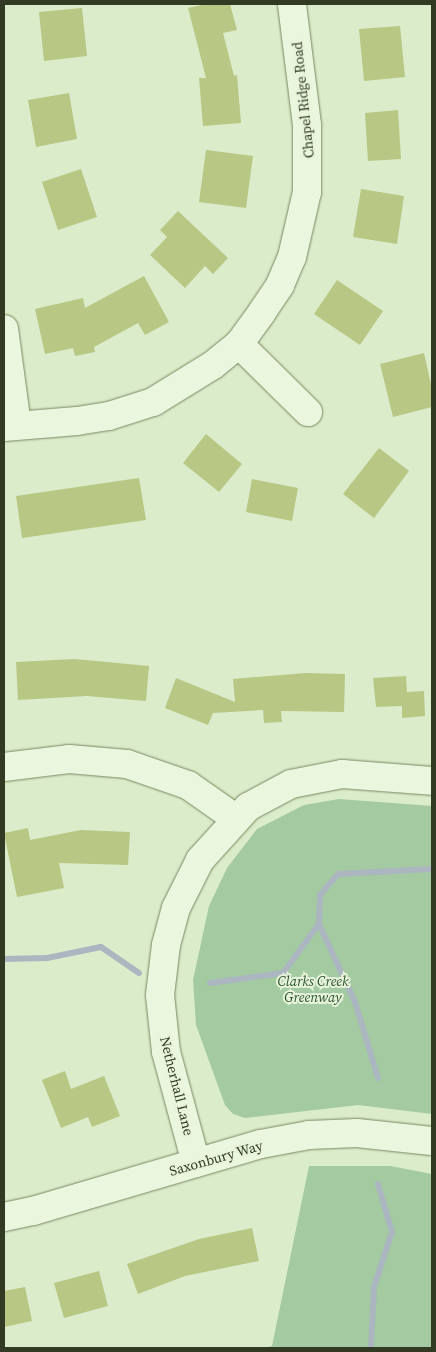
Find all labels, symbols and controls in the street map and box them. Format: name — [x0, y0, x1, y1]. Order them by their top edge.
street label: Chapel Ridge Road — [289, 41, 317, 159]
park label: Clarks Creek Greenway — [277, 973, 349, 1006]
street label: Netherhall Lane — [157, 1035, 197, 1137]
street label: Saxonbury Way — [167, 1137, 265, 1179]

